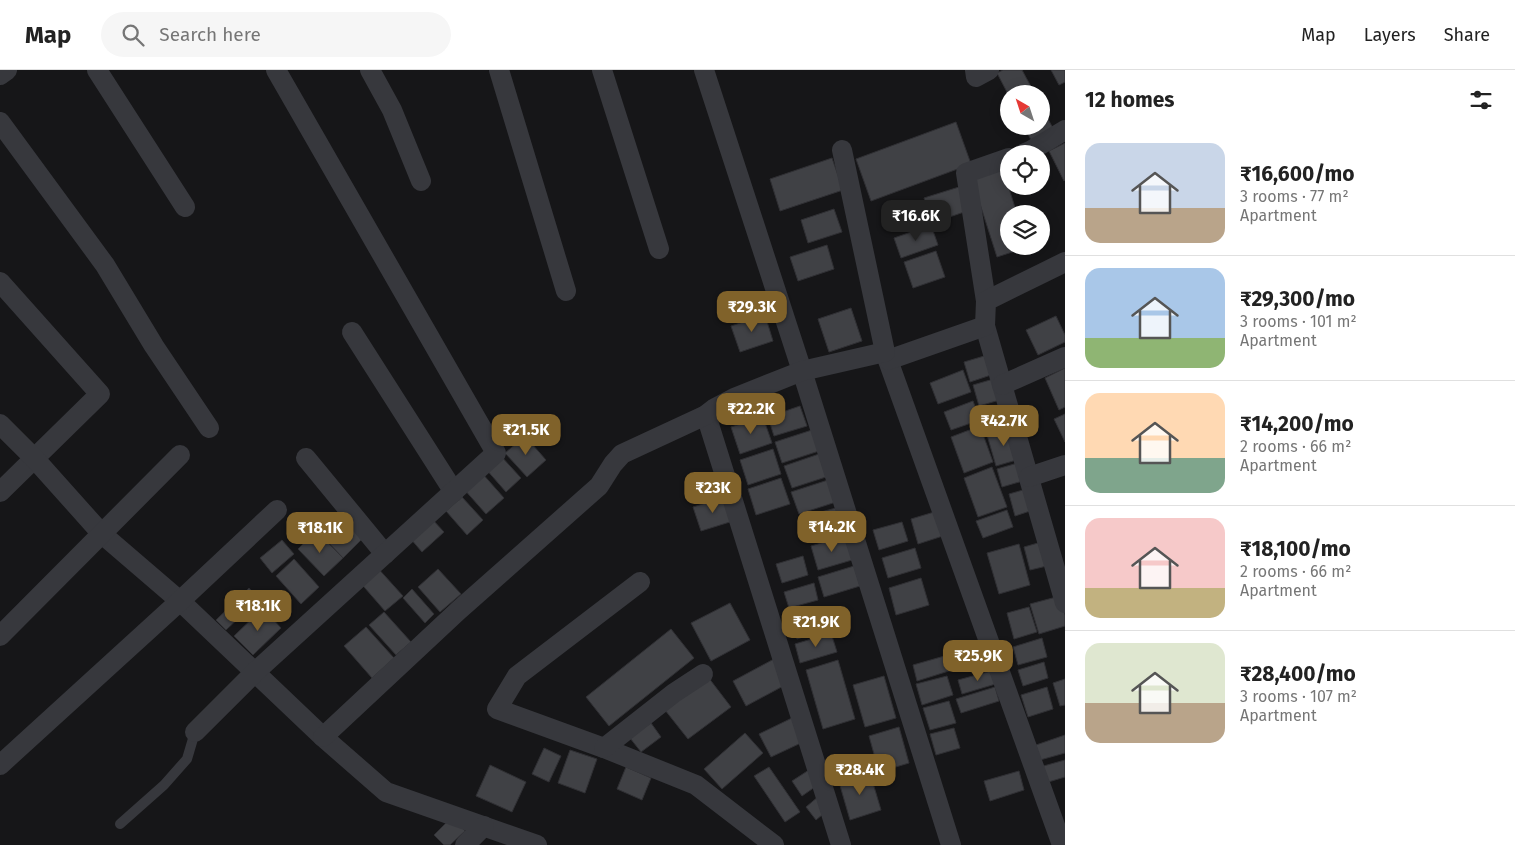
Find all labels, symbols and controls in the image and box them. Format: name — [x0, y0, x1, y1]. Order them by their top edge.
search box — [101, 12, 451, 57]
text: Map — [25, 21, 71, 49]
icon: search — [119, 21, 147, 49]
text: Search here — [159, 23, 261, 46]
text: Map — [1301, 24, 1336, 46]
text: Layers — [1364, 24, 1416, 46]
text: Share — [1444, 24, 1490, 46]
north arrow — [1000, 85, 1050, 135]
map controls — [1000, 85, 1050, 255]
icon: filters — [1467, 86, 1495, 114]
text: 12 homes — [1085, 87, 1174, 113]
button: locate — [1000, 145, 1050, 195]
text: ₹16,600/mo — [1240, 161, 1355, 187]
icon: home — [1125, 163, 1185, 223]
text: 3 rooms · 77 m² — [1240, 187, 1349, 206]
pin: ₹16.6K — [875, 200, 957, 242]
button: layers — [1000, 205, 1050, 255]
text: ₹16.6K — [892, 206, 940, 225]
text: Apartment — [1240, 206, 1317, 225]
text: ₹29,300/mo — [1240, 286, 1355, 312]
icon: home — [1125, 288, 1185, 348]
pin: ₹29.3K — [711, 290, 793, 333]
text: ₹29.3K — [728, 297, 776, 316]
text: 3 rooms · 101 m² — [1240, 312, 1357, 331]
text: Apartment — [1240, 331, 1317, 350]
pin: ₹22.2K — [710, 392, 792, 435]
text: ₹22.2K — [727, 399, 775, 418]
pin: ₹42.7K — [963, 404, 1045, 447]
text: ₹42.7K — [981, 411, 1027, 430]
text: ₹14,200/mo — [1240, 411, 1354, 437]
icon: home — [1125, 413, 1185, 473]
pin: ₹21.5K — [485, 414, 567, 456]
text: ₹21.5K — [503, 420, 549, 439]
text: 2 rooms · 66 m² — [1240, 437, 1351, 456]
text: Apartment — [1240, 456, 1317, 475]
pin: ₹23K — [683, 472, 743, 514]
text: ₹23K — [695, 478, 731, 497]
pin: ₹14.2K — [791, 510, 873, 553]
pin: ₹18.1K — [279, 512, 361, 554]
text: ₹14.2K — [808, 517, 856, 536]
text: ₹18.1K — [297, 518, 343, 537]
text: ₹18,100/mo — [1240, 536, 1351, 562]
icon: home — [1125, 538, 1185, 598]
text: 2 rooms · 66 m² — [1240, 562, 1351, 581]
text: Apartment — [1240, 581, 1317, 600]
pin: ₹18.1K — [217, 590, 299, 632]
text: ₹18.1K — [235, 596, 281, 615]
pin: ₹21.9K — [775, 606, 857, 648]
text: ₹21.9K — [793, 612, 839, 631]
pin: ₹25.9K — [937, 640, 1019, 682]
text: ₹25.9K — [954, 646, 1002, 665]
text: ₹28,400/mo — [1240, 661, 1356, 687]
icon: home — [1125, 663, 1185, 723]
text: 3 rooms · 107 m² — [1240, 687, 1357, 706]
text: Apartment — [1240, 706, 1317, 725]
pin: ₹28.4K — [819, 754, 901, 796]
text: ₹28.4K — [836, 760, 884, 779]

